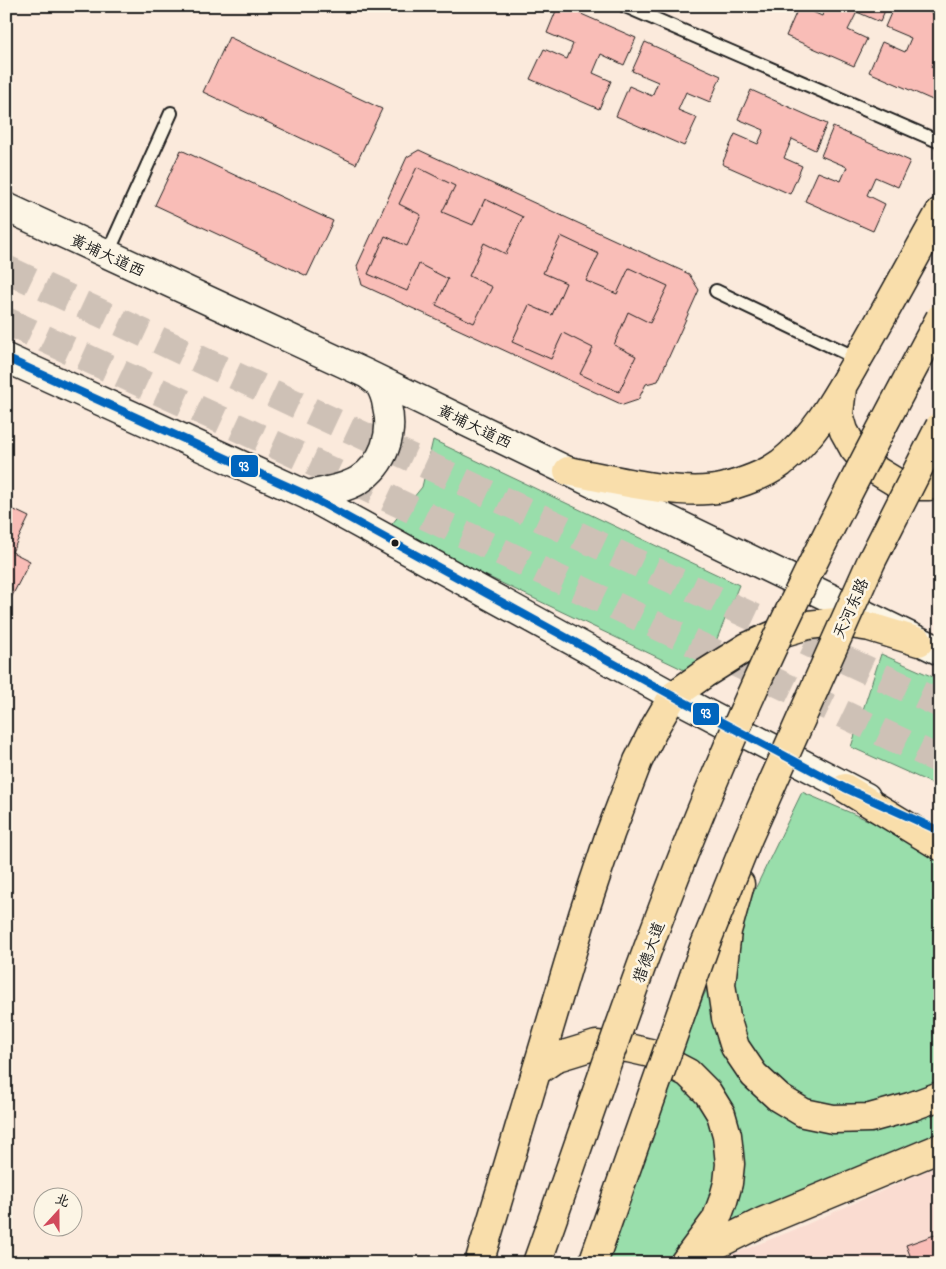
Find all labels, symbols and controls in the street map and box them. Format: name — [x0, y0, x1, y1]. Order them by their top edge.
street label: 黄埔大道西 — [66, 229, 148, 285]
street label: 黄埔大道西 — [433, 399, 515, 456]
line badge: 93 — [230, 454, 259, 478]
text: 93 — [238, 457, 249, 478]
unlabelled marker — [390, 538, 400, 548]
street label: 天河东路 — [828, 575, 876, 643]
line badge: 93 — [692, 702, 720, 726]
text: 93 — [700, 704, 711, 725]
street label: 猎德大道 — [628, 919, 672, 987]
north arrow — [32, 1186, 82, 1236]
text: 北 — [52, 1189, 72, 1214]

